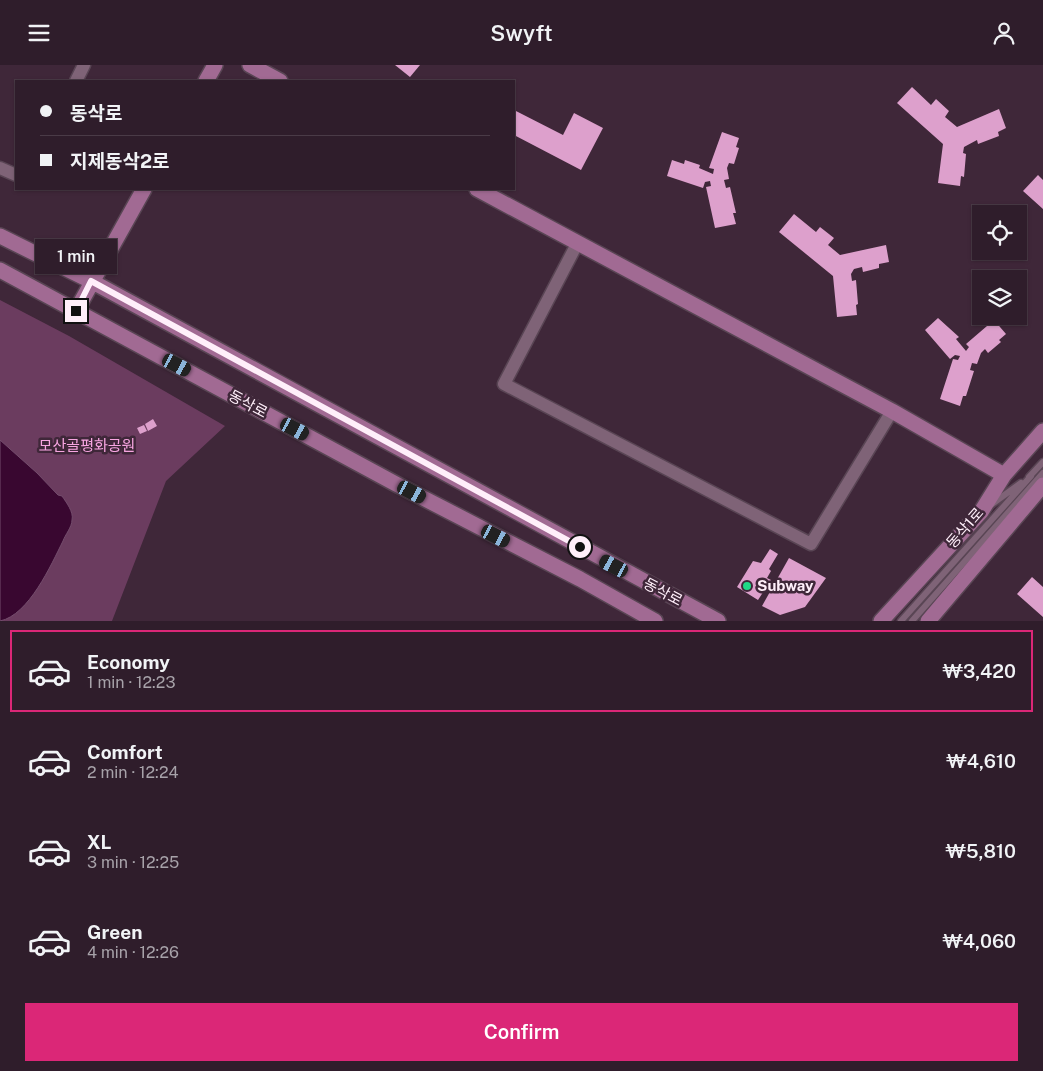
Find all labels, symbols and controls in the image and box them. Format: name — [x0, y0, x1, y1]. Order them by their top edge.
icon: menu — [25, 19, 53, 47]
icon: person — [990, 19, 1018, 47]
text: Swyft — [490, 20, 553, 46]
text: 동삭로 — [70, 102, 122, 124]
text: 지제동삭2로 — [70, 150, 169, 172]
map controls — [972, 205, 1027, 325]
button: locate — [972, 205, 1027, 260]
callout: 1 min — [35, 239, 117, 273]
text: 1 min — [57, 247, 95, 266]
button: layers — [972, 270, 1027, 325]
route end — [65, 300, 87, 322]
car — [160, 351, 193, 379]
street label: 동삭로 — [226, 386, 271, 421]
car — [278, 415, 311, 443]
park label: 모산골평화공원 — [39, 437, 135, 454]
car — [395, 478, 428, 506]
street label: 동삭1로 — [943, 504, 987, 551]
car — [479, 523, 512, 549]
route start — [569, 536, 591, 558]
car — [597, 552, 630, 580]
street label: 동삭로 — [641, 574, 686, 609]
place label: Subway — [757, 577, 814, 594]
marker: Subway — [741, 580, 753, 592]
icon: car — [27, 649, 72, 694]
text: Economy — [87, 651, 170, 673]
text: ₩3,420 — [942, 660, 1016, 682]
text: 1 min · 12:23 — [87, 673, 175, 692]
icon: car — [27, 739, 72, 784]
text: Comfort — [87, 741, 163, 763]
text: ₩4,610 — [946, 750, 1016, 772]
text: 2 min · 12:24 — [87, 763, 178, 782]
icon: car — [27, 829, 72, 874]
text: XL — [87, 831, 112, 853]
text: ₩5,810 — [946, 840, 1016, 862]
text: 3 min · 12:25 — [87, 853, 179, 872]
icon: car — [27, 919, 72, 964]
text: Green — [87, 921, 142, 943]
text: ₩4,060 — [942, 930, 1016, 952]
text: 4 min · 12:26 — [87, 943, 179, 962]
button: Confirm — [25, 1003, 1018, 1061]

